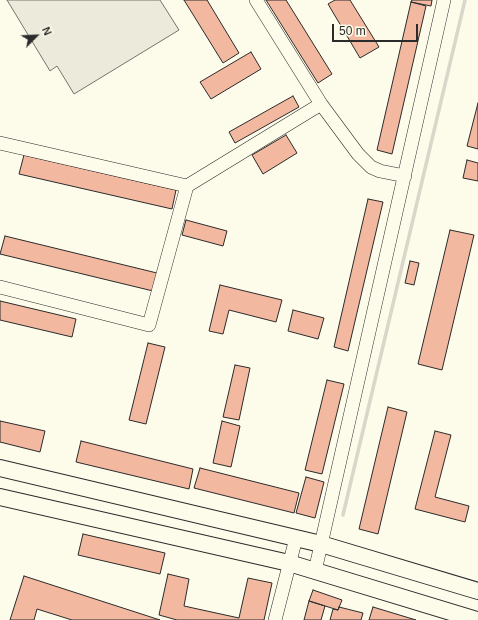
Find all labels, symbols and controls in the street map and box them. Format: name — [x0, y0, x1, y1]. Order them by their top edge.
north arrow — [16, 16, 56, 56]
scale bar — [334, 16, 420, 42]
text: 50 m — [339, 24, 366, 38]
text: N — [40, 25, 54, 37]

